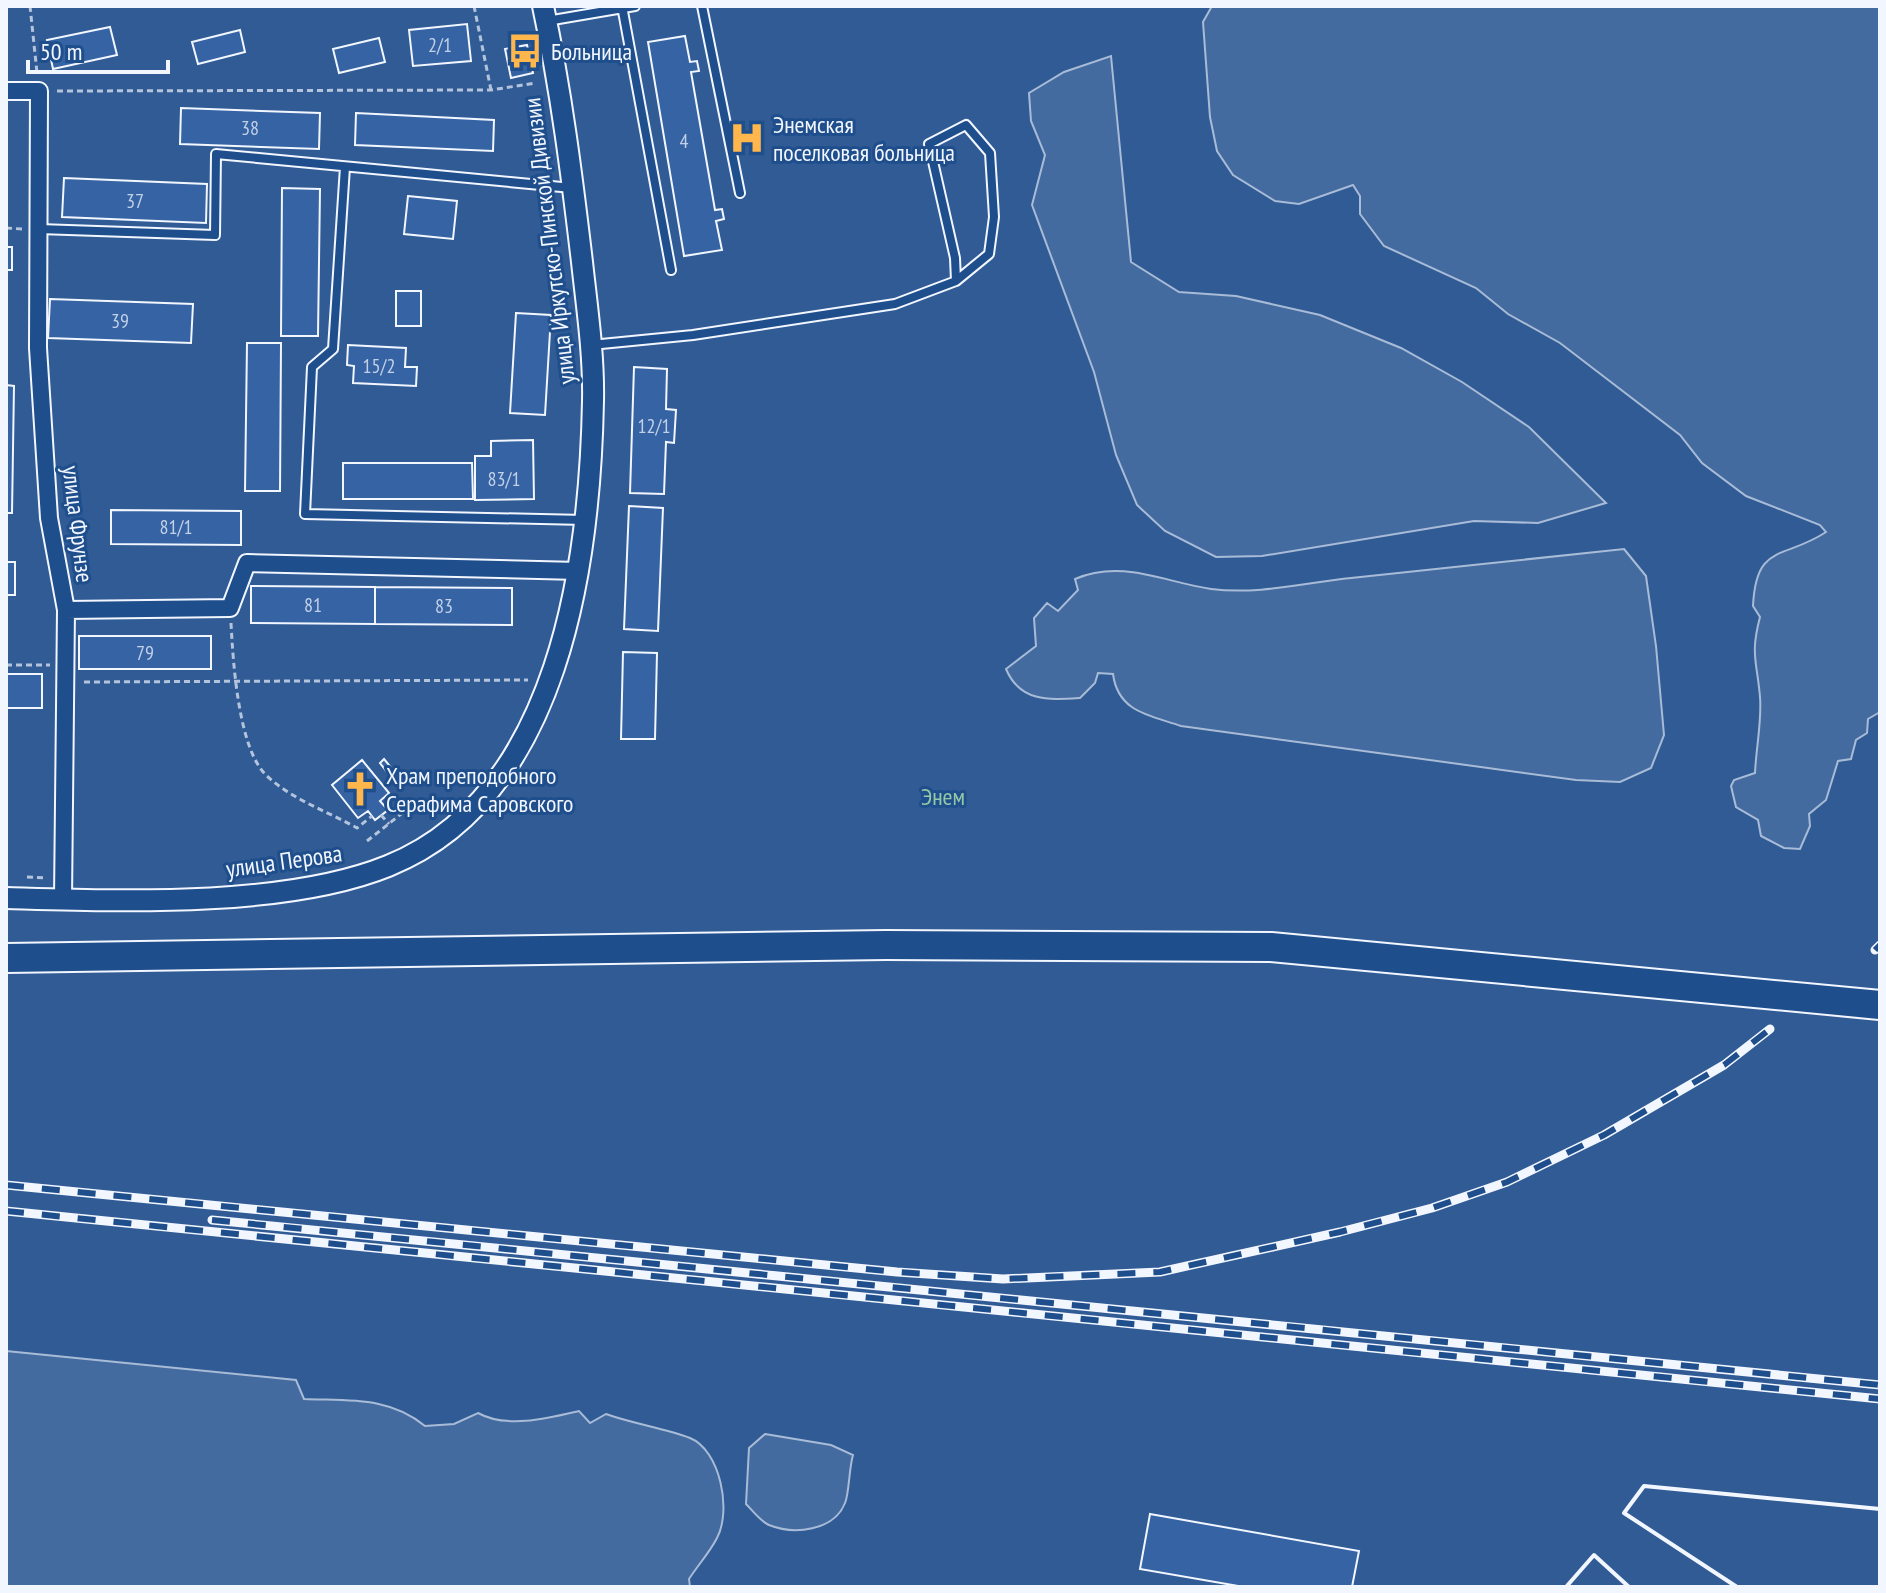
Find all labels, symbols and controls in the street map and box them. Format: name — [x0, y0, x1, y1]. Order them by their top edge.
scale bar — [28, 24, 168, 74]
house number: 2/1 — [428, 32, 452, 58]
bus stop icon: Больница — [506, 32, 544, 70]
text: 50 m — [40, 36, 82, 67]
place label: Больница — [551, 36, 632, 67]
street label: улица Иркутско-Пинской Дивизии — [516, 96, 582, 386]
place label: Энемская поселковая больница — [773, 109, 955, 168]
house number: 38 — [241, 115, 259, 141]
hospital icon: Энемская поселковая больница — [728, 119, 766, 157]
house number: 4 — [680, 128, 689, 154]
house number: 37 — [126, 188, 144, 214]
house number: 39 — [111, 308, 129, 334]
house number: 15/2 — [363, 353, 395, 379]
house number: 12/1 — [638, 413, 670, 439]
street label: улица Фрунзе — [55, 464, 101, 584]
house number: 83/1 — [488, 466, 520, 492]
house number: 81/1 — [160, 514, 192, 540]
house number: 81 — [304, 592, 322, 618]
house number: 83 — [435, 593, 453, 619]
house number: 79 — [136, 640, 154, 666]
place label: Храм преподобного Серафима Саровского — [386, 760, 574, 819]
church icon: Храм преподобного Серафима Саровского — [341, 770, 379, 808]
park label: Энем — [921, 781, 965, 812]
street label: улица Перова — [224, 838, 344, 884]

